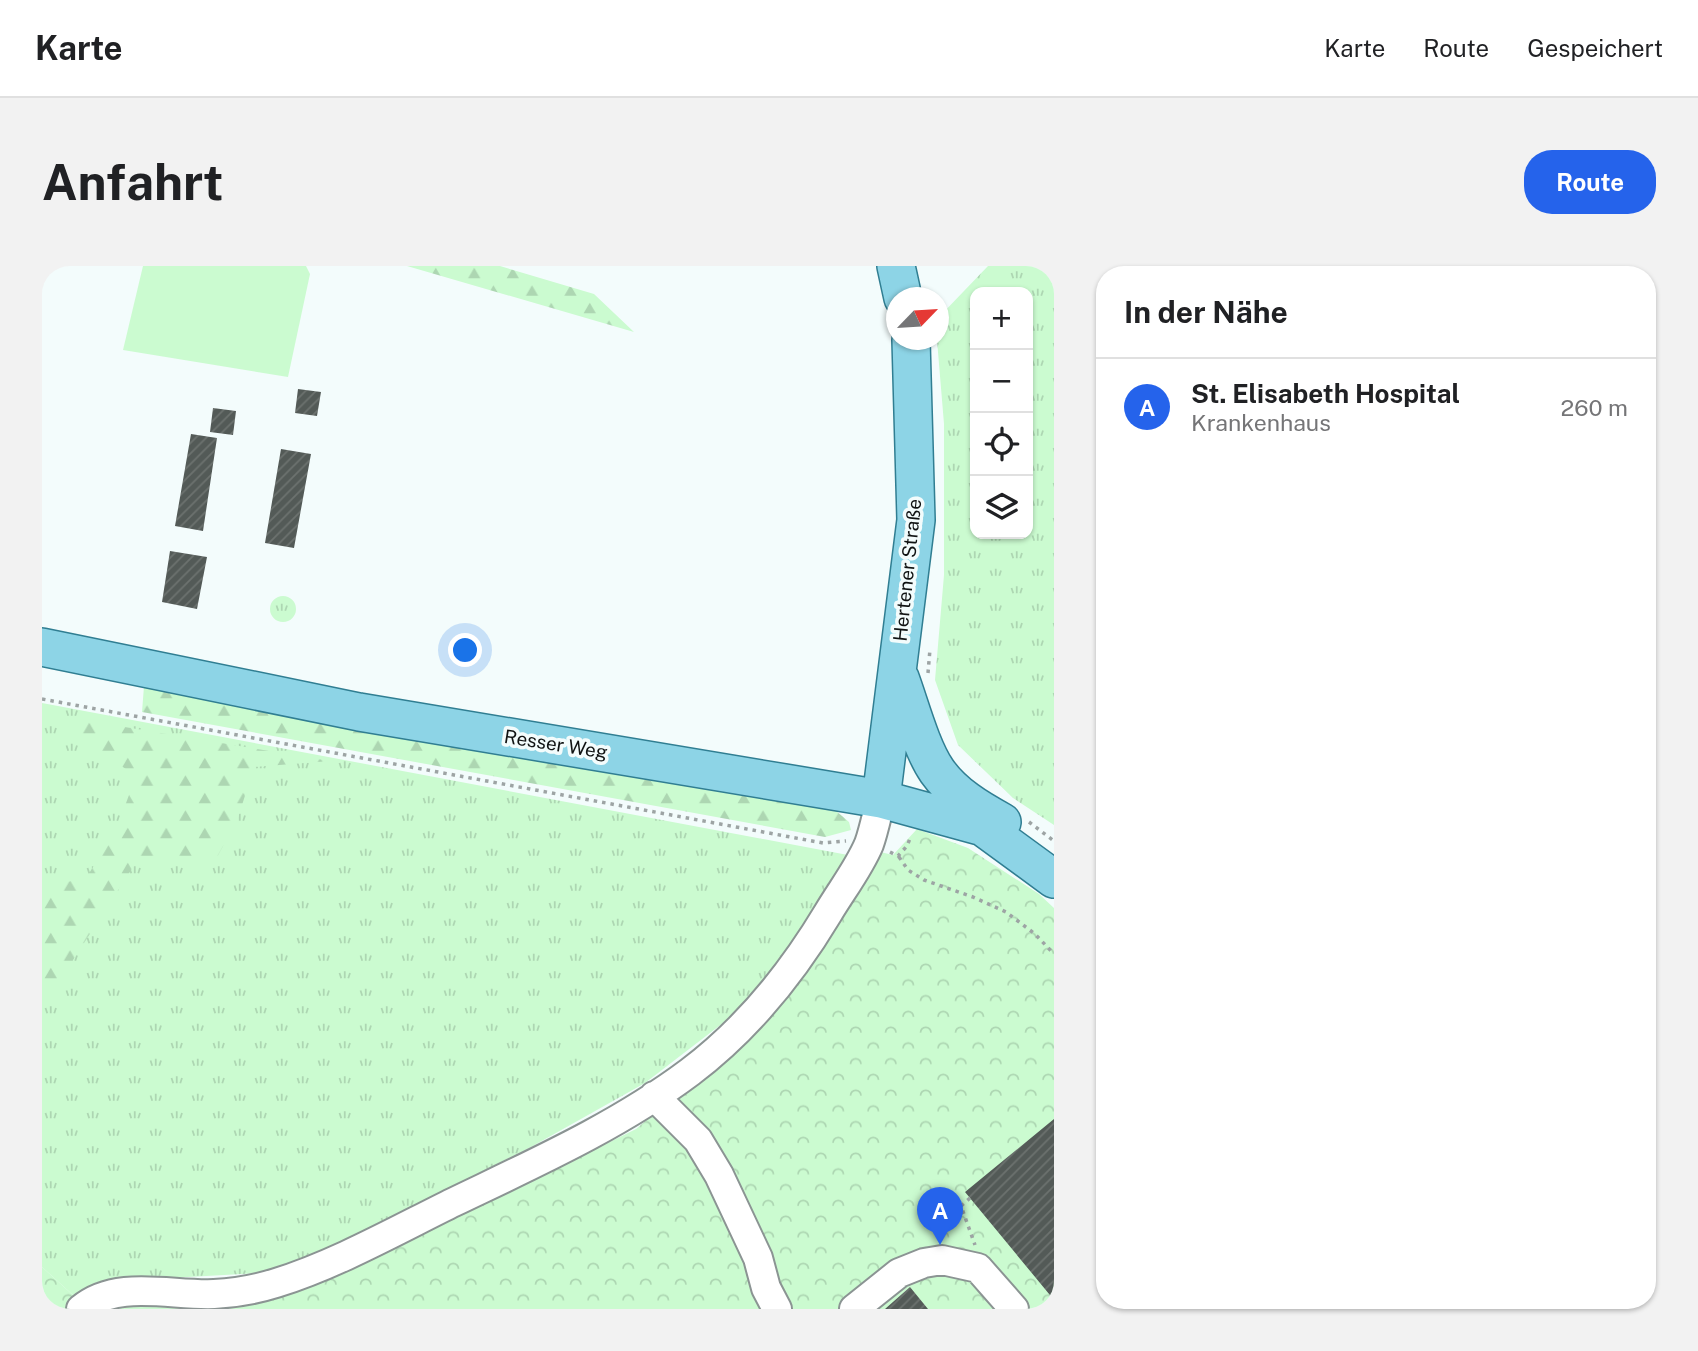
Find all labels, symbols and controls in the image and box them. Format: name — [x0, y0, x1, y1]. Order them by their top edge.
text: Karte — [35, 29, 123, 67]
text: Karte — [1324, 34, 1385, 62]
text: Route — [1423, 34, 1489, 62]
text: Gespeichert — [1527, 34, 1663, 62]
button: Route — [1524, 150, 1656, 214]
text: Anfahrt — [42, 153, 223, 211]
north arrow — [886, 287, 949, 350]
map controls — [970, 287, 1033, 539]
button: + — [970, 287, 1033, 350]
text: In der Nähe — [1124, 294, 1288, 330]
button: − — [970, 350, 1033, 413]
text: St. Elisabeth Hospital — [1191, 378, 1460, 409]
text: A — [1139, 394, 1155, 421]
text: 260 m — [1561, 394, 1628, 421]
text: Krankenhaus — [1191, 409, 1331, 436]
button: locate — [970, 413, 1033, 476]
button: layers — [970, 476, 1033, 539]
street label: Hertener Straße — [889, 498, 925, 642]
your location — [448, 633, 482, 667]
street label: Resser Weg — [503, 725, 610, 763]
pin: A — [917, 1187, 963, 1245]

